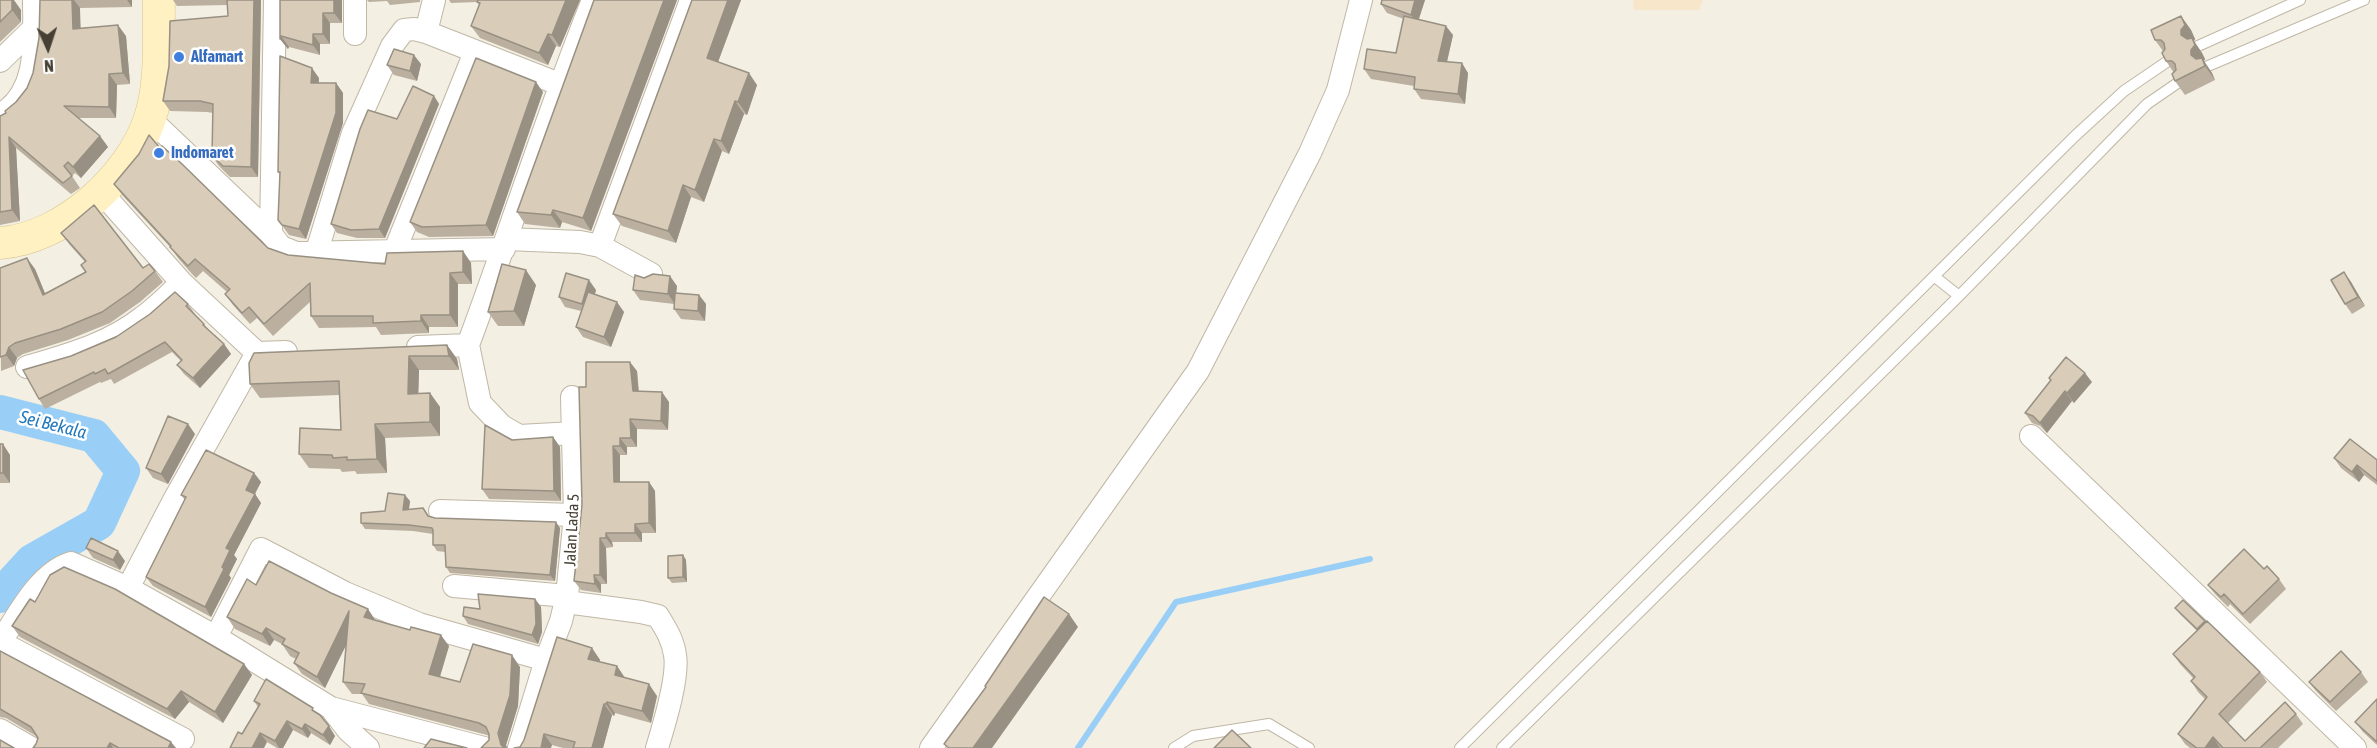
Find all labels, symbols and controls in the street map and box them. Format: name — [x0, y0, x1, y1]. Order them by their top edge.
north arrow — [18, 18, 78, 78]
place label: Alfamart — [191, 47, 243, 67]
marker: Alfamart — [172, 50, 186, 64]
text: N — [44, 57, 54, 75]
place label: Indomaret — [171, 143, 233, 163]
marker: Indomaret — [152, 146, 166, 160]
water label: Sei Bekala — [17, 406, 89, 444]
street label: Jalan Lada 5 — [561, 493, 583, 567]

